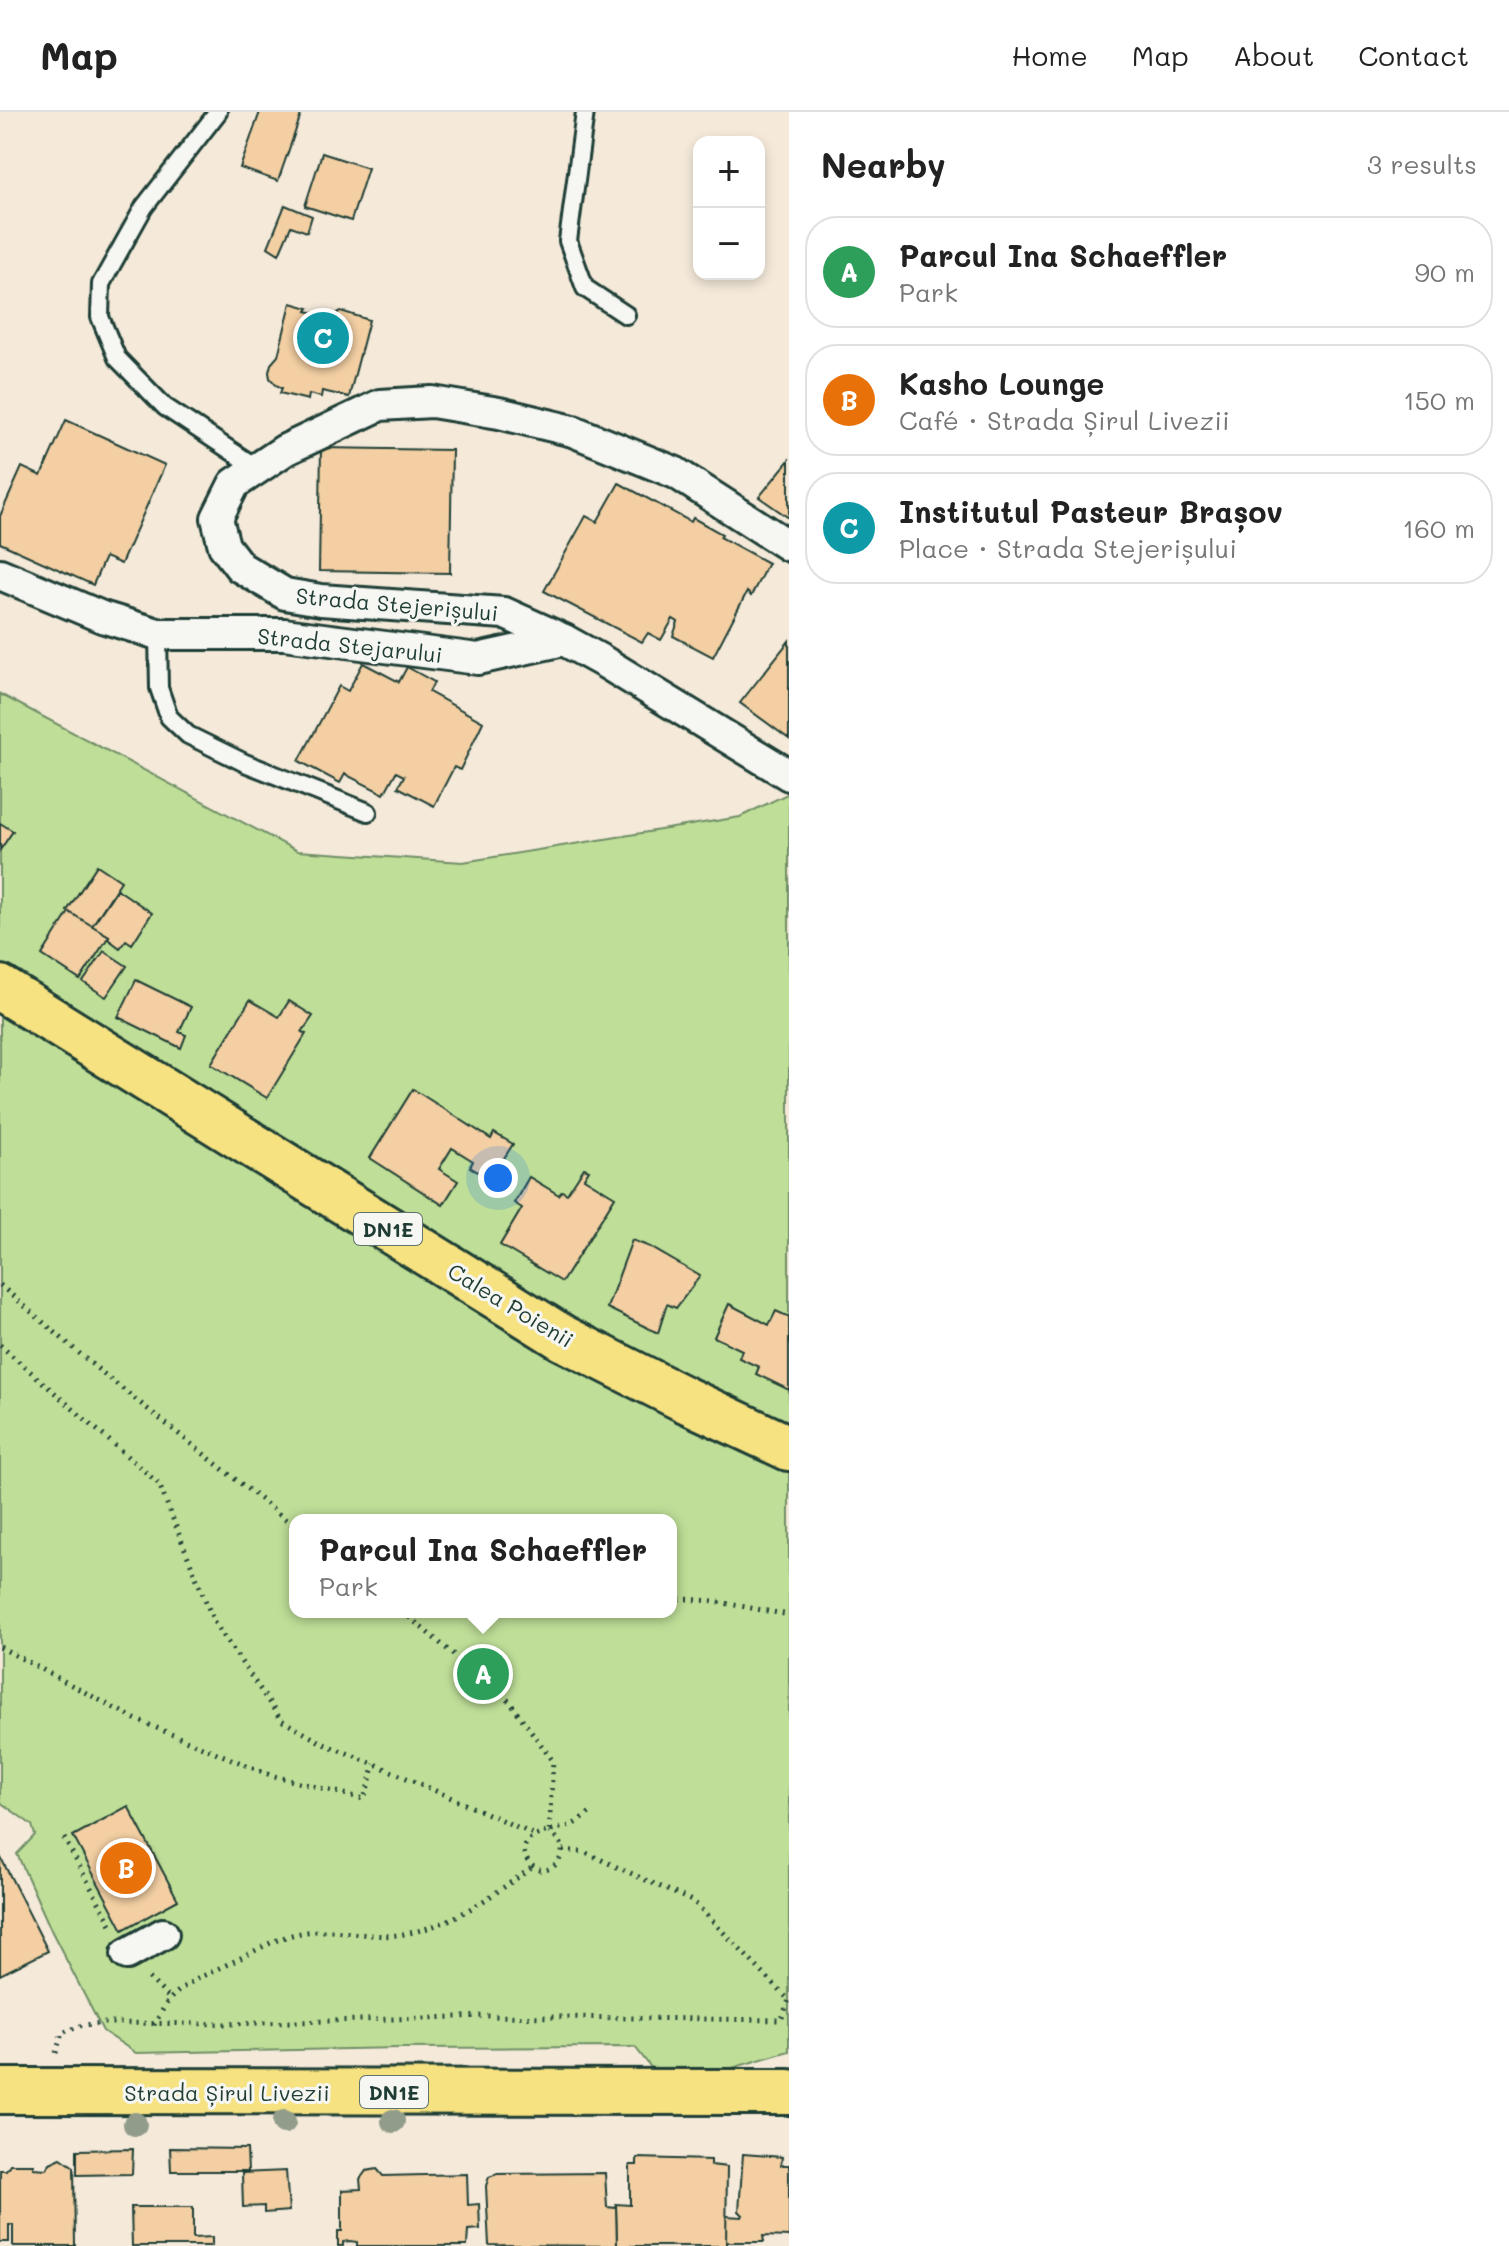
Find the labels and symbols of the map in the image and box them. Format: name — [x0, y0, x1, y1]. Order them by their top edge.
pin: C — [297, 308, 349, 368]
street label: Strada Stejerișului — [295, 581, 499, 627]
street label: Strada Stejarului — [256, 621, 444, 669]
your location — [478, 1158, 518, 1198]
road number: DN1E — [354, 1213, 422, 1245]
street label: Calea Poienii — [443, 1256, 579, 1354]
pin: A — [457, 1644, 509, 1704]
pin: B — [100, 1838, 152, 1898]
road number: DN1E — [360, 2076, 428, 2108]
street label: Strada Șirul Livezii — [124, 2078, 330, 2107]

